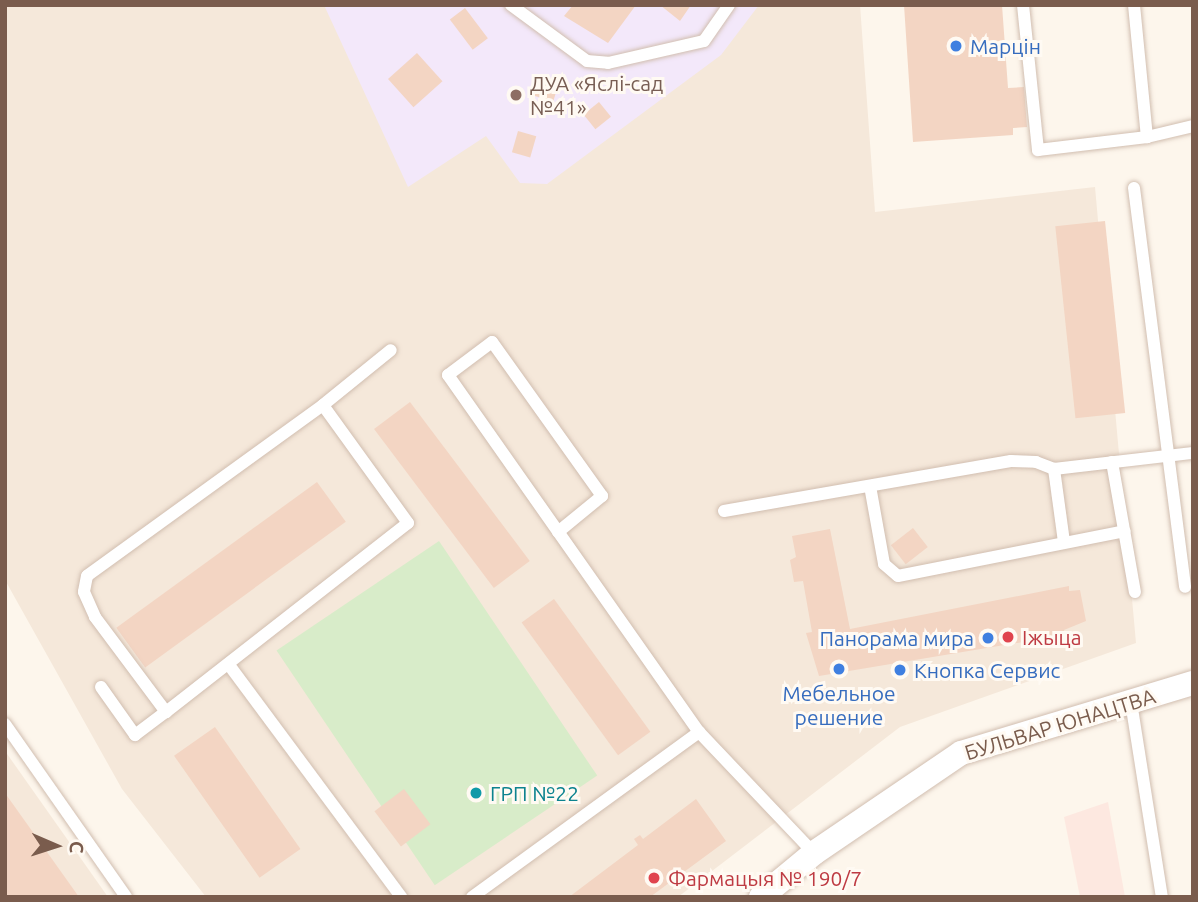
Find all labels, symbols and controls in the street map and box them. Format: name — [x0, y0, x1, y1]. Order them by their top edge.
place label: Марцін — [970, 33, 1041, 59]
marker: Марцін — [948, 38, 964, 54]
place label: ДУА «Яслі-сад №41» — [530, 70, 663, 120]
marker: ДУА «Яслі-сад №41» — [508, 87, 524, 103]
place label: Іжыца — [1022, 624, 1082, 650]
place label: Панорама мира — [819, 625, 974, 651]
marker: Іжыца — [1000, 629, 1016, 645]
marker: Панорама мира — [980, 630, 996, 646]
place label: Кнопка Сервис — [914, 657, 1060, 683]
marker: Мебельное решение — [831, 661, 847, 677]
marker: Кнопка Сервис — [892, 662, 908, 678]
place label: Мебельное решение — [782, 680, 896, 730]
street label: БУЛЬВАР ЮНАЦТВА — [962, 683, 1158, 765]
place label: ГРП №22 — [490, 780, 579, 806]
marker: ГРП №22 — [468, 785, 484, 801]
north arrow — [21, 811, 91, 881]
text: С — [66, 840, 88, 854]
place label: Фармацыя № 190/7 — [668, 865, 862, 891]
marker: Фармацыя № 190/7 — [646, 870, 662, 886]

